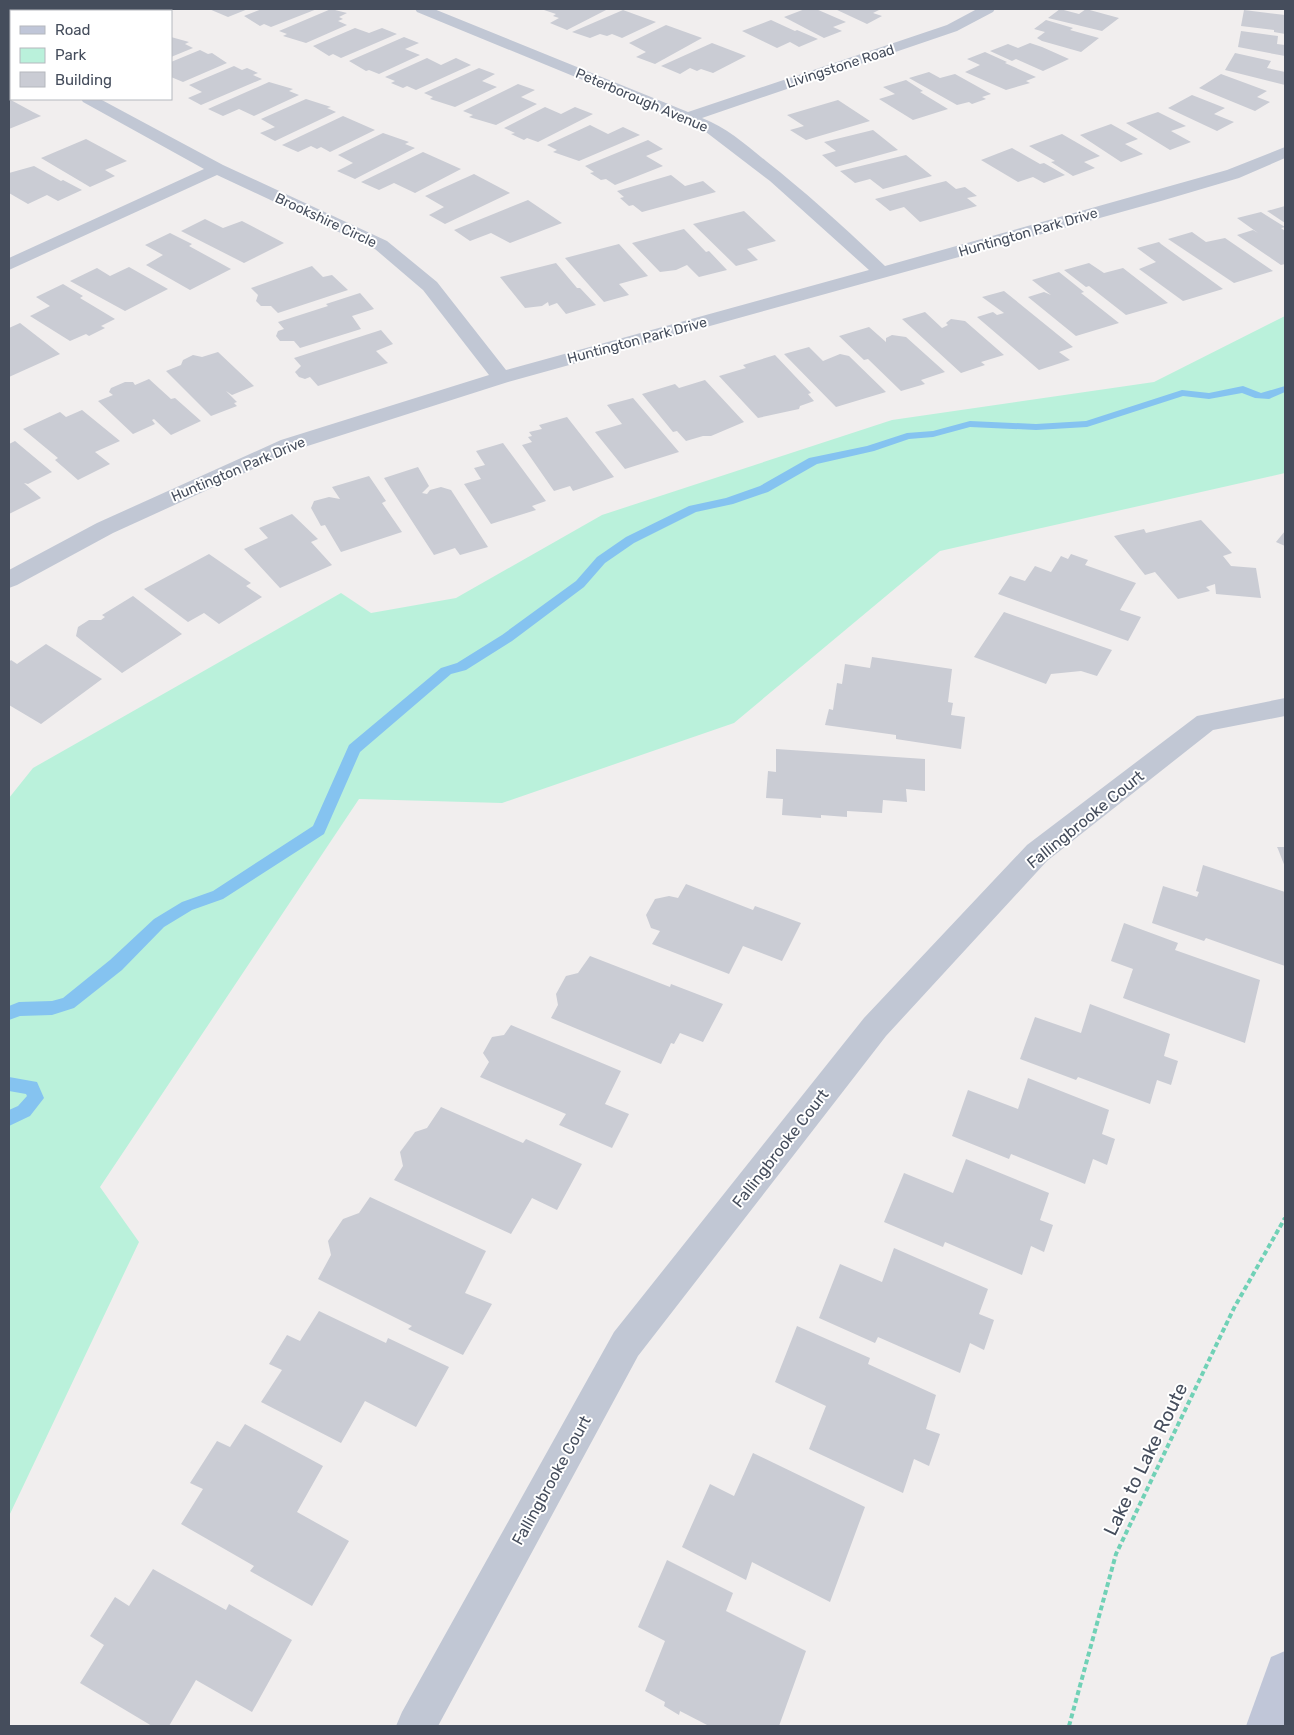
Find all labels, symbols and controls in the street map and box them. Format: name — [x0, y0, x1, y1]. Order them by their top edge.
legend — [10, 10, 172, 100]
text: Road — [55, 21, 91, 39]
street label: Livingstone Road — [784, 41, 896, 92]
text: Park — [55, 46, 86, 64]
street label: Peterborough Avenue — [573, 65, 711, 136]
text: Building — [55, 71, 112, 89]
street label: Brookshire Circle — [272, 189, 379, 251]
street label: Huntington Park Drive — [957, 204, 1100, 261]
street label: Huntington Park Drive — [565, 314, 709, 367]
street label: Huntington Park Drive — [169, 433, 308, 505]
street label: Fallingbrooke Court — [1023, 766, 1148, 872]
street label: Fallingbrooke Court — [728, 1085, 833, 1211]
street label: Lake to Lake Route — [1099, 1379, 1192, 1539]
street label: Fallingbrooke Court — [508, 1412, 595, 1548]

